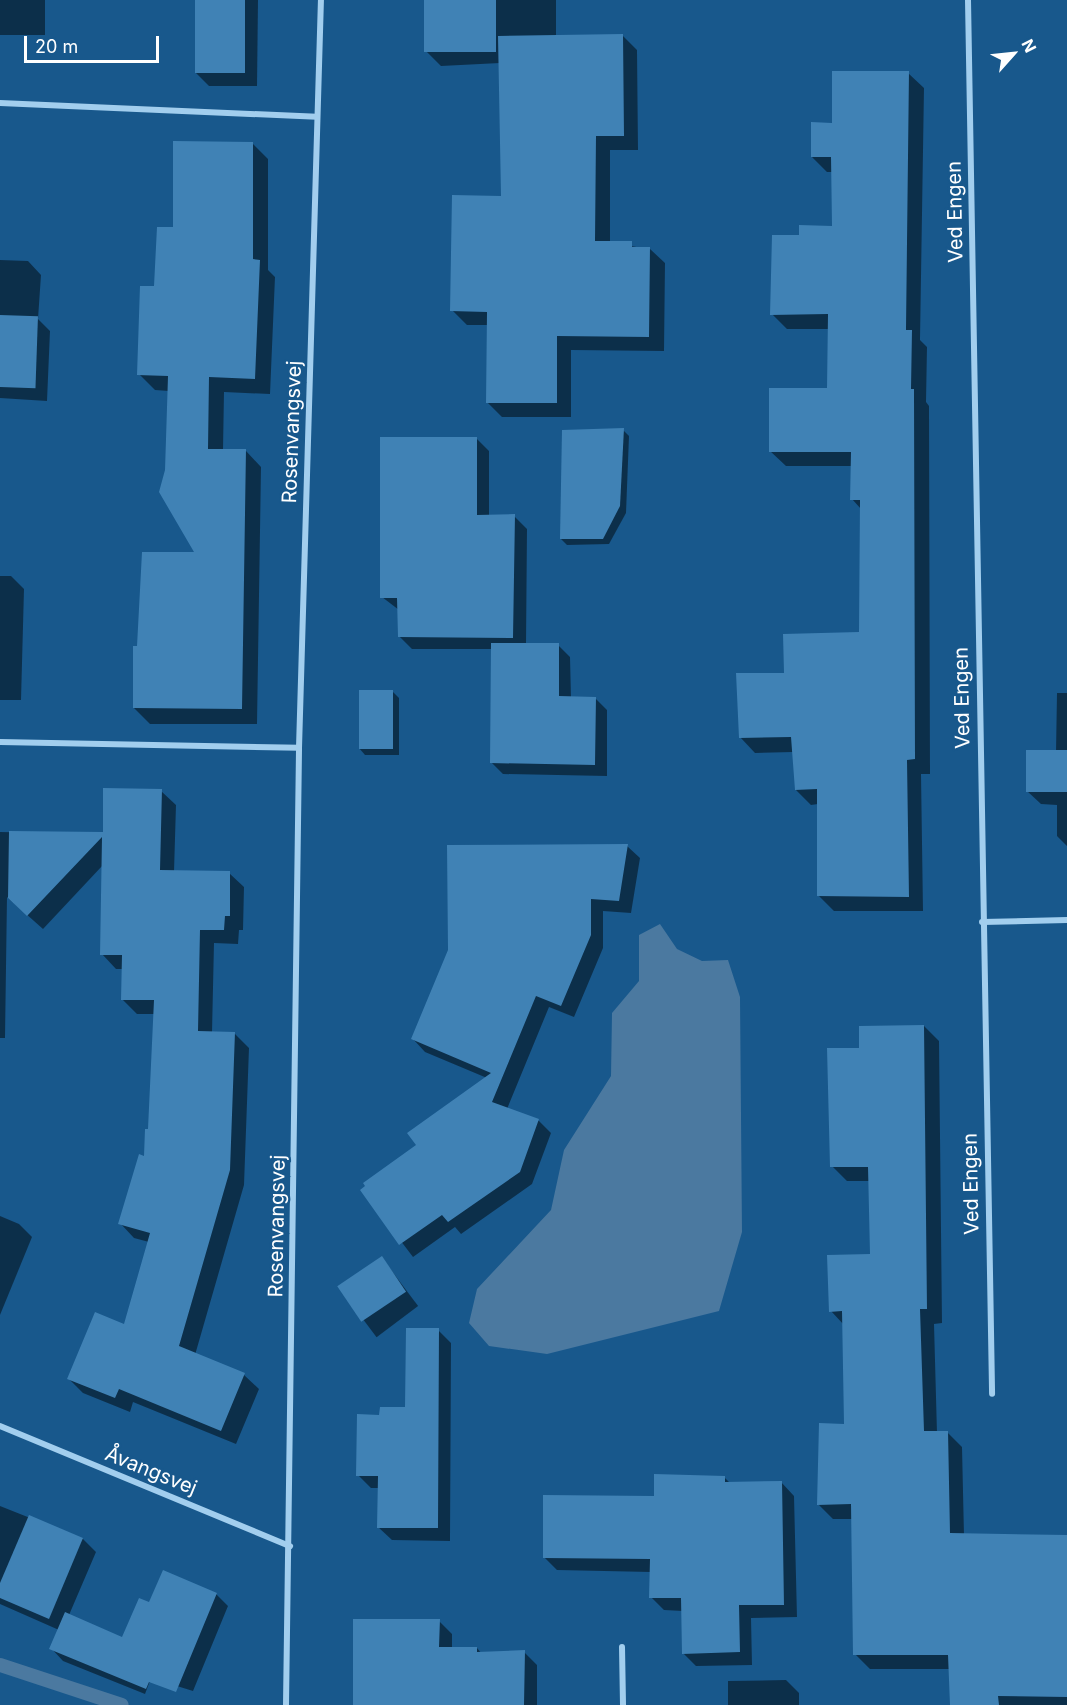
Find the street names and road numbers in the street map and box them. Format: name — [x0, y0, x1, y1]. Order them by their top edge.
street label: Ved Engen — [942, 161, 968, 263]
street label: Rosenvangsvej — [278, 360, 306, 504]
street label: Ved Engen — [949, 647, 975, 749]
street label: Ved Engen — [958, 1133, 984, 1235]
street label: Rosenvangsvej — [264, 1154, 290, 1298]
street label: Åvangsvej — [102, 1442, 200, 1500]

